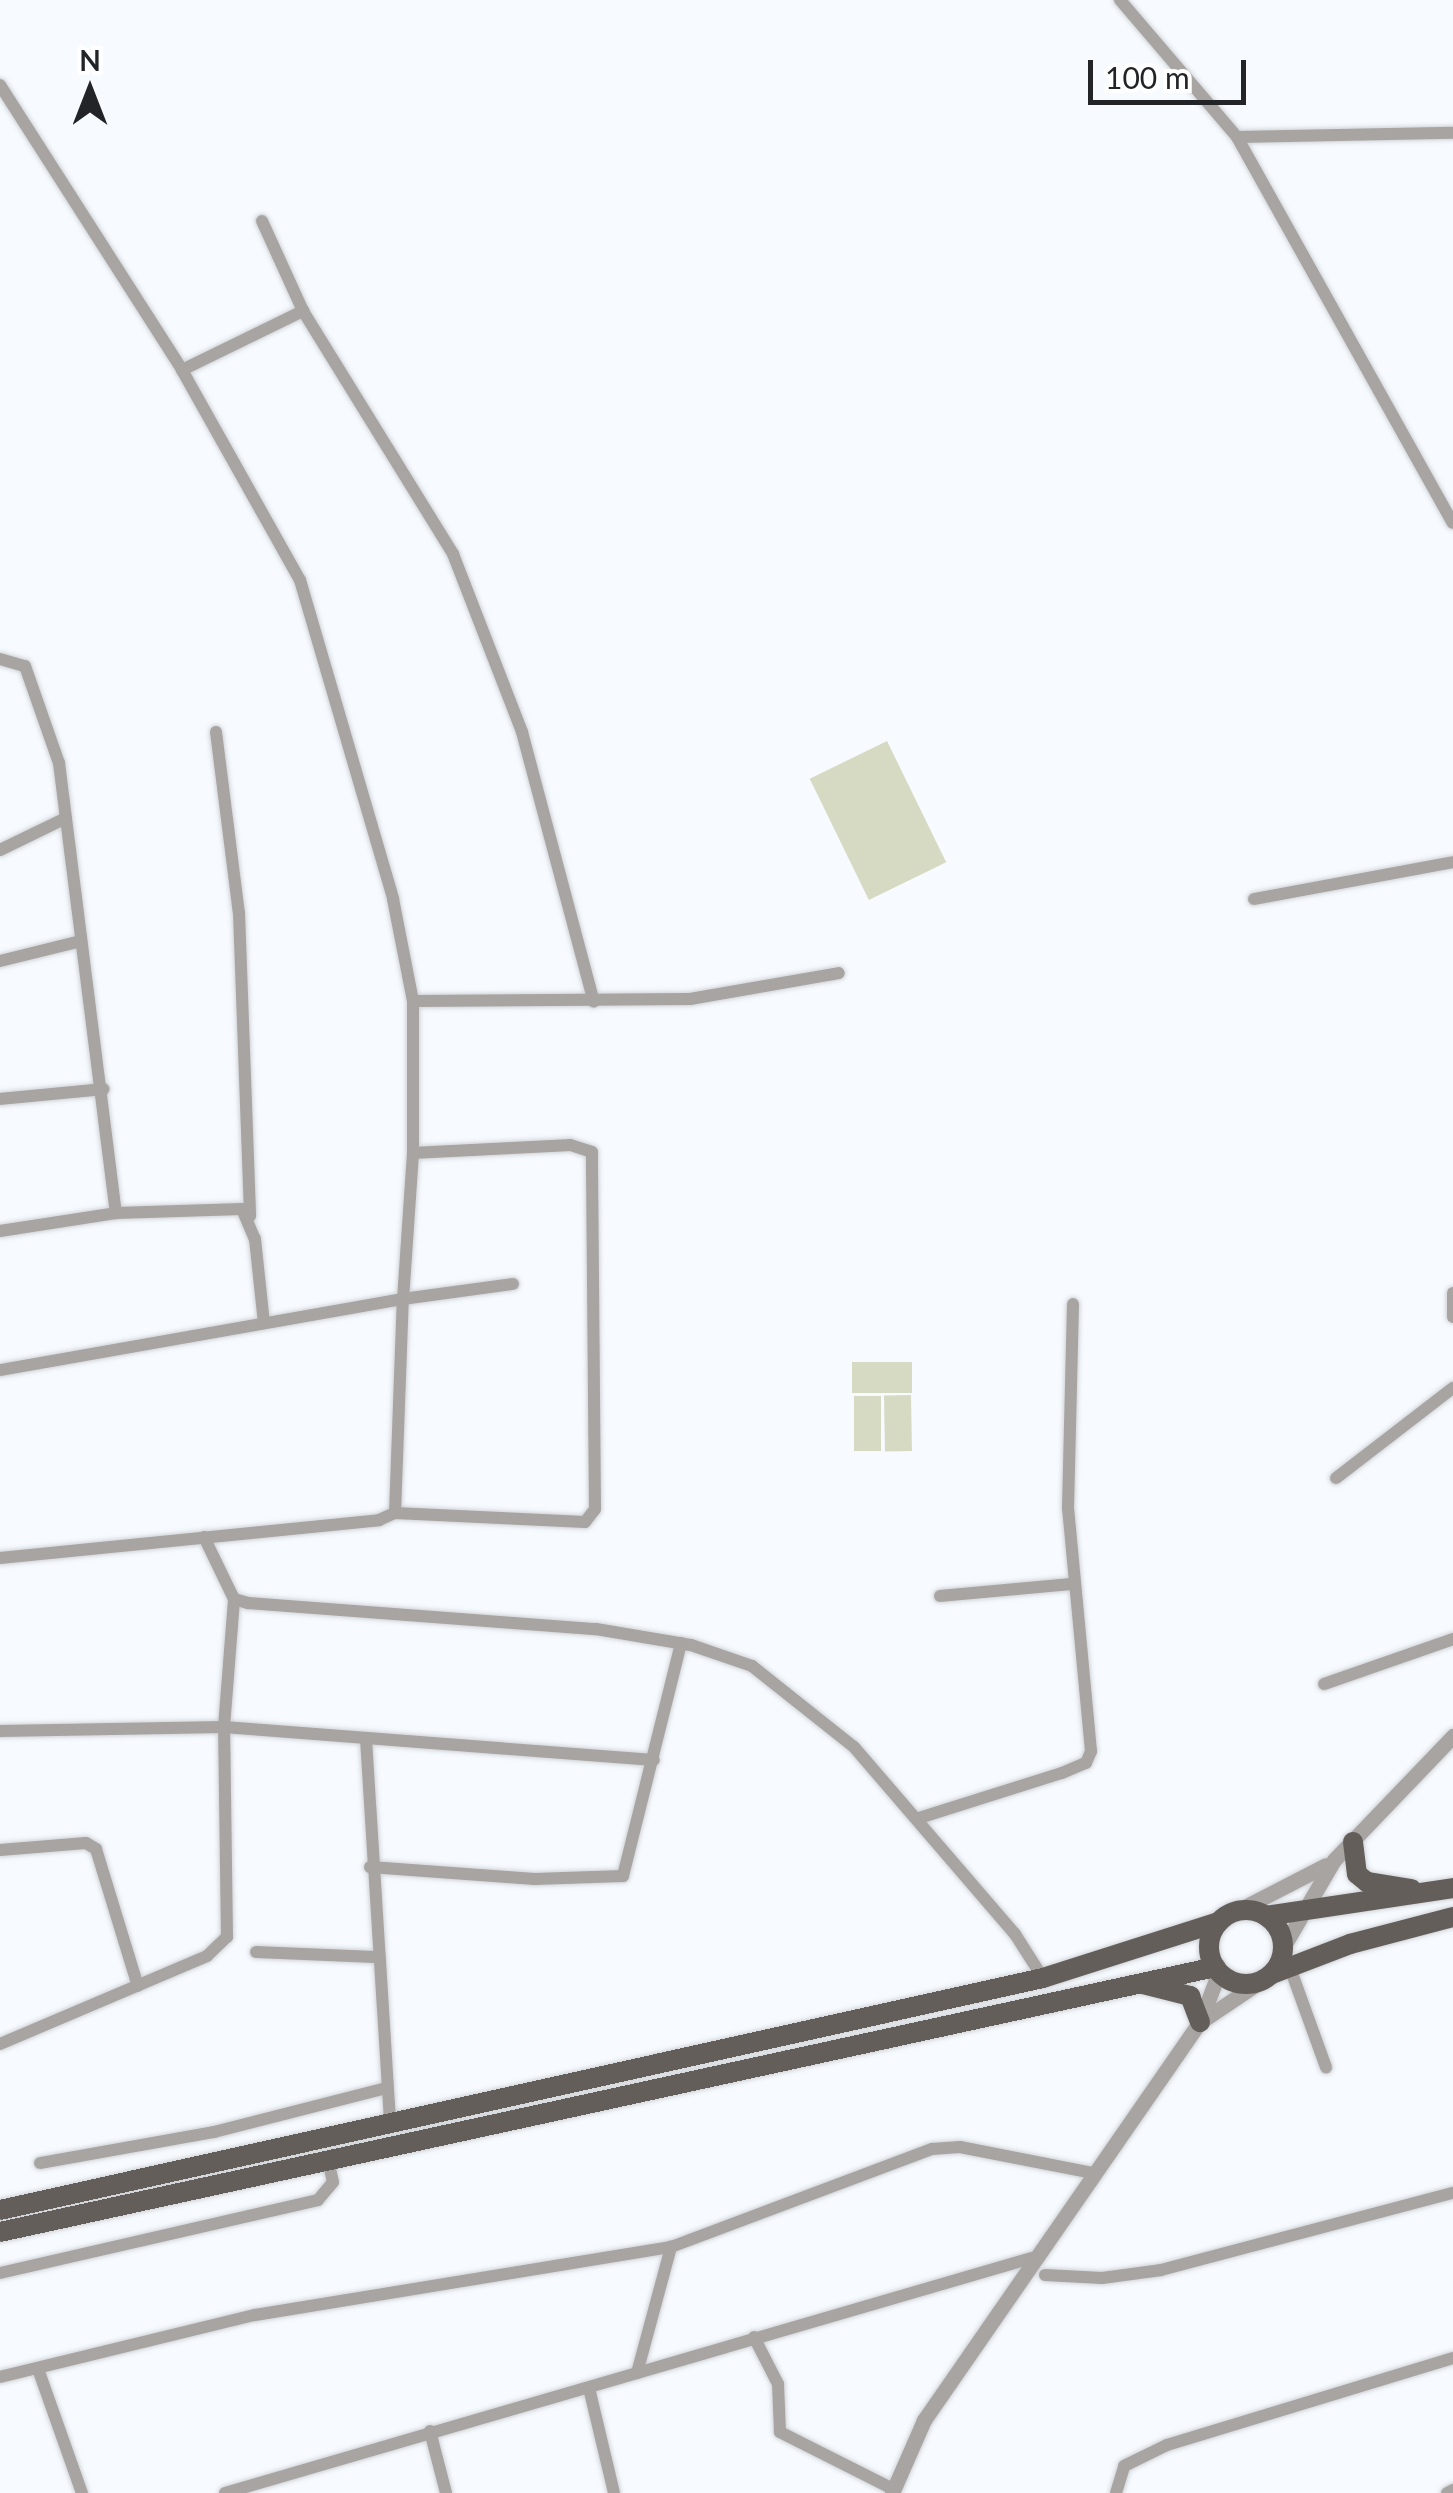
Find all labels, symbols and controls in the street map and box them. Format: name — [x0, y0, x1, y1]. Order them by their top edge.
north arrow — [40, 40, 140, 140]
scale bar — [1093, 40, 1250, 102]
text: N — [79, 43, 101, 77]
text: 100 m — [1105, 59, 1190, 95]

